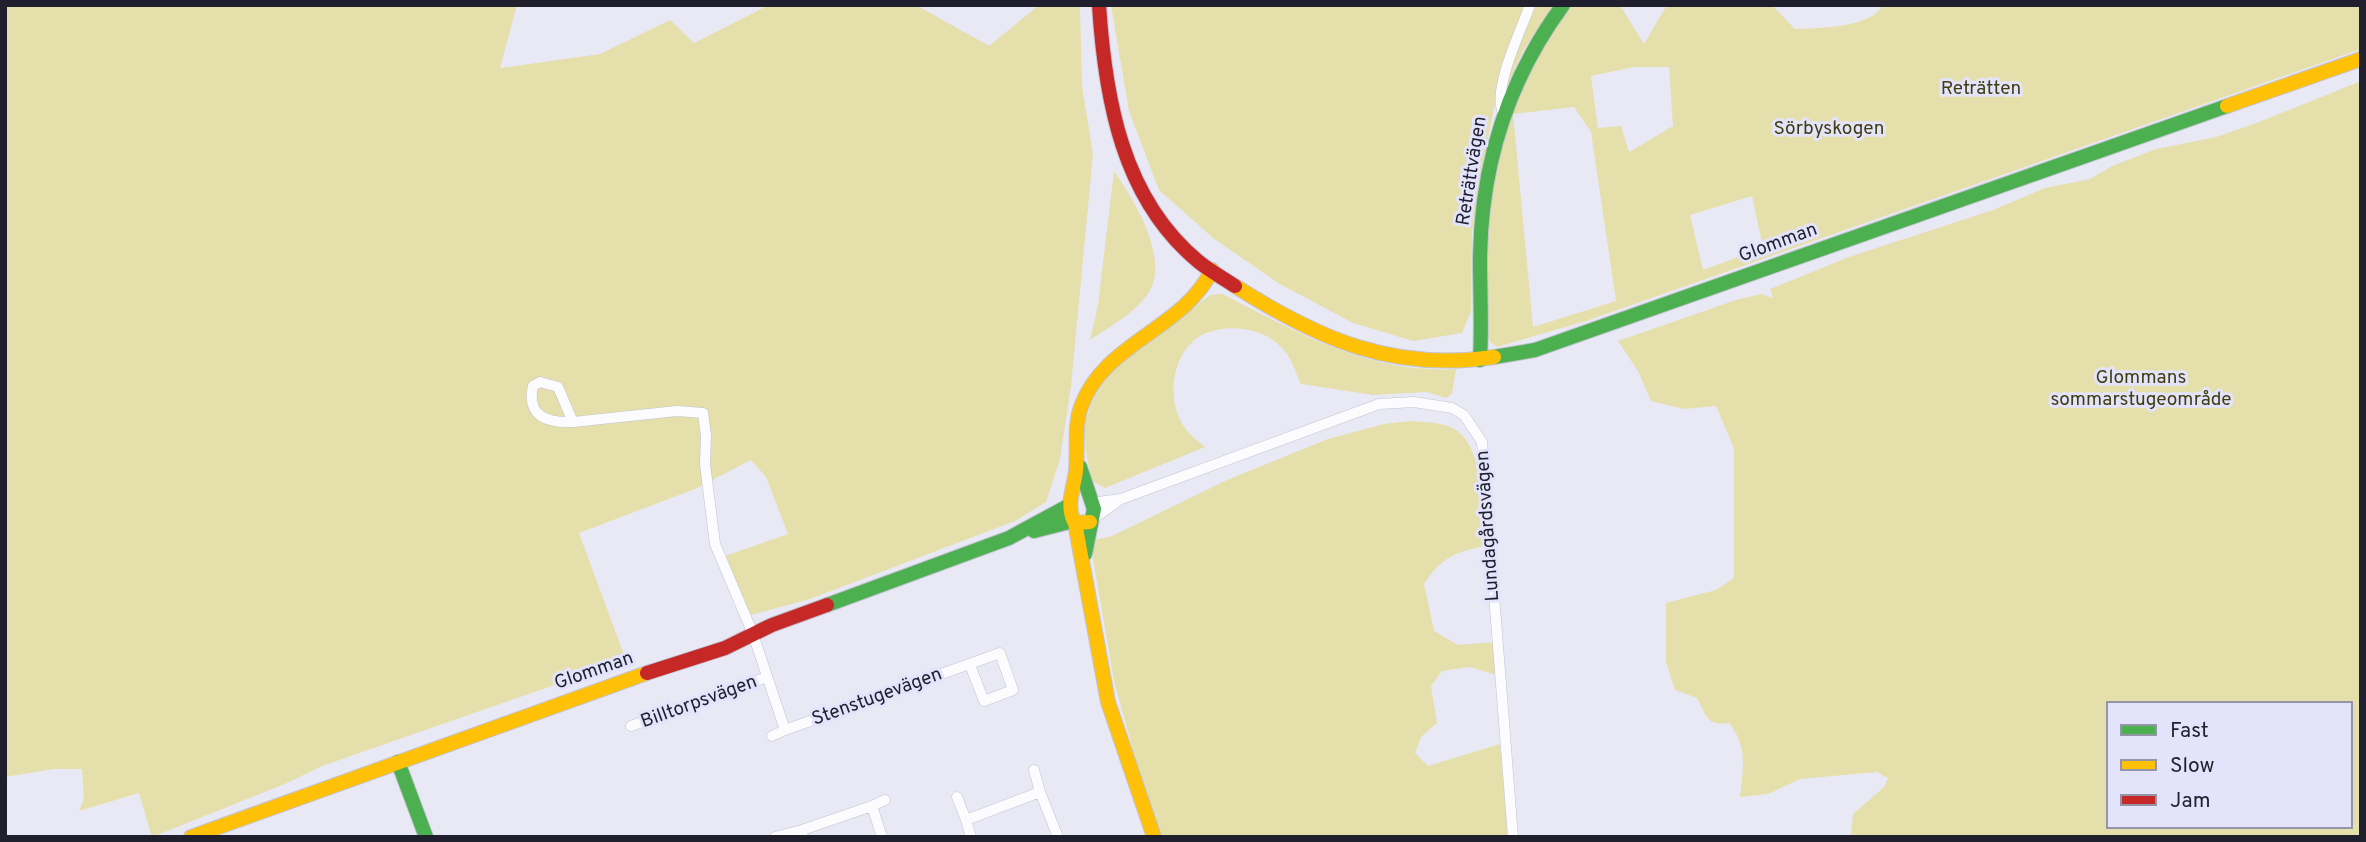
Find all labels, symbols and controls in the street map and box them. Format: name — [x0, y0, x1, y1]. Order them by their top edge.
park label: Reträtten — [1941, 77, 2021, 101]
street label: Reträttvägen — [1452, 115, 1492, 227]
park label: Sörbyskogen — [1774, 117, 1884, 141]
street label: Glomman — [1735, 218, 1821, 268]
park label: Glommans sommarstugeområde — [2050, 366, 2232, 412]
street label: Lundagårdsvägen — [1471, 450, 1505, 602]
street label: Glomman — [551, 646, 637, 696]
street label: Stenstugevägen — [809, 662, 945, 732]
street label: Billtorpsvägen — [637, 670, 761, 734]
legend — [2107, 702, 2352, 828]
text: Fast — [2170, 718, 2209, 745]
text: Slow — [2170, 753, 2215, 780]
text: Jam — [2170, 788, 2211, 815]

